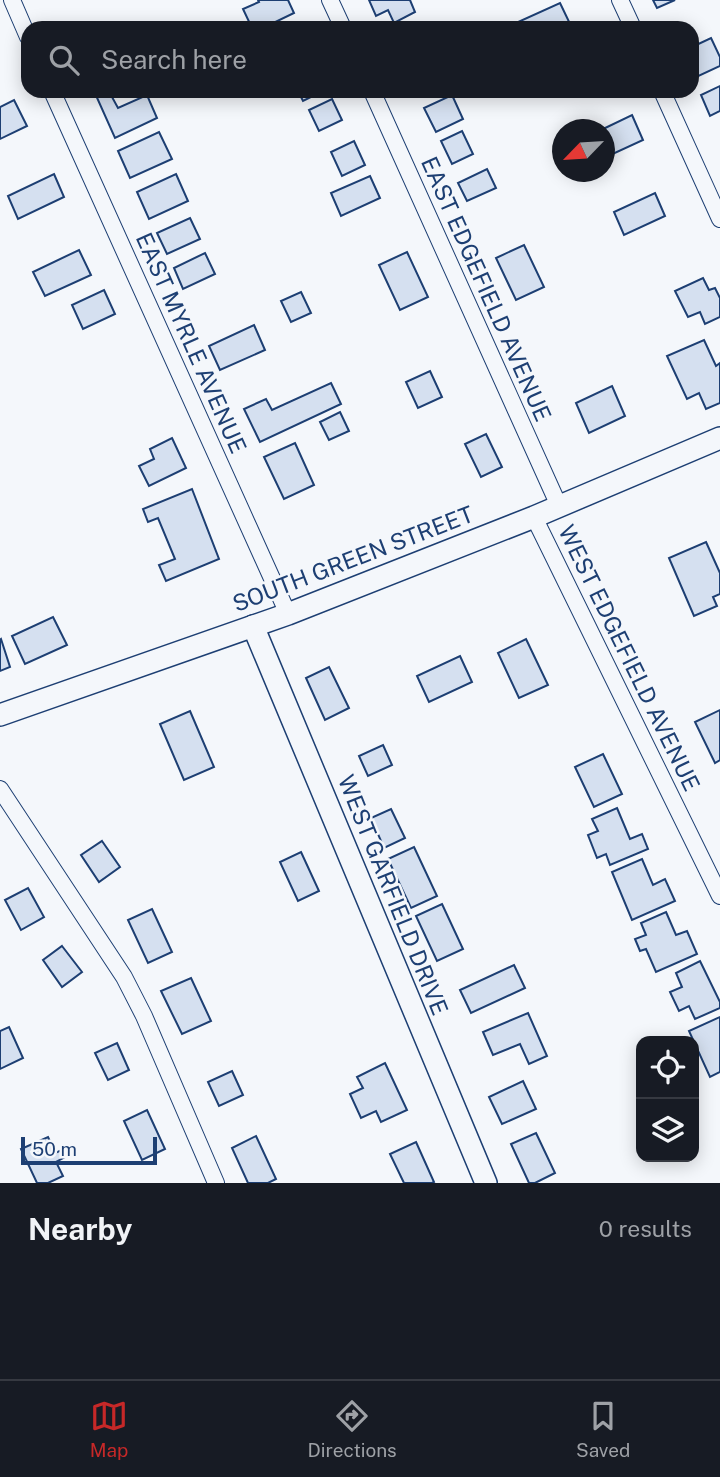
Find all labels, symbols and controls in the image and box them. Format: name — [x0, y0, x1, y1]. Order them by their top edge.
search box — [21, 21, 699, 98]
icon: search — [45, 41, 83, 79]
text: Search here — [101, 44, 247, 75]
north arrow — [552, 119, 615, 182]
street label: EAST EDGEFIELD AVENUE — [416, 152, 557, 425]
street label: EAST MYRLE AVENUE — [131, 228, 252, 457]
street label: SOUTH GREEN STREET — [229, 500, 477, 617]
street label: WEST EDGEFIELD AVENUE — [553, 520, 706, 795]
street label: WEST GARFIELD DRIVE — [333, 771, 454, 1019]
map controls — [636, 1036, 699, 1162]
button: locate — [636, 1036, 699, 1099]
button: layers — [636, 1099, 699, 1162]
scale bar — [21, 1134, 158, 1166]
text: 50 m — [32, 1138, 77, 1160]
text: Nearby — [28, 1211, 132, 1247]
text: 0 results — [599, 1215, 692, 1242]
tab: Map — [90, 1397, 128, 1461]
tab: Directions — [307, 1397, 397, 1461]
tab: Saved — [576, 1397, 630, 1461]

